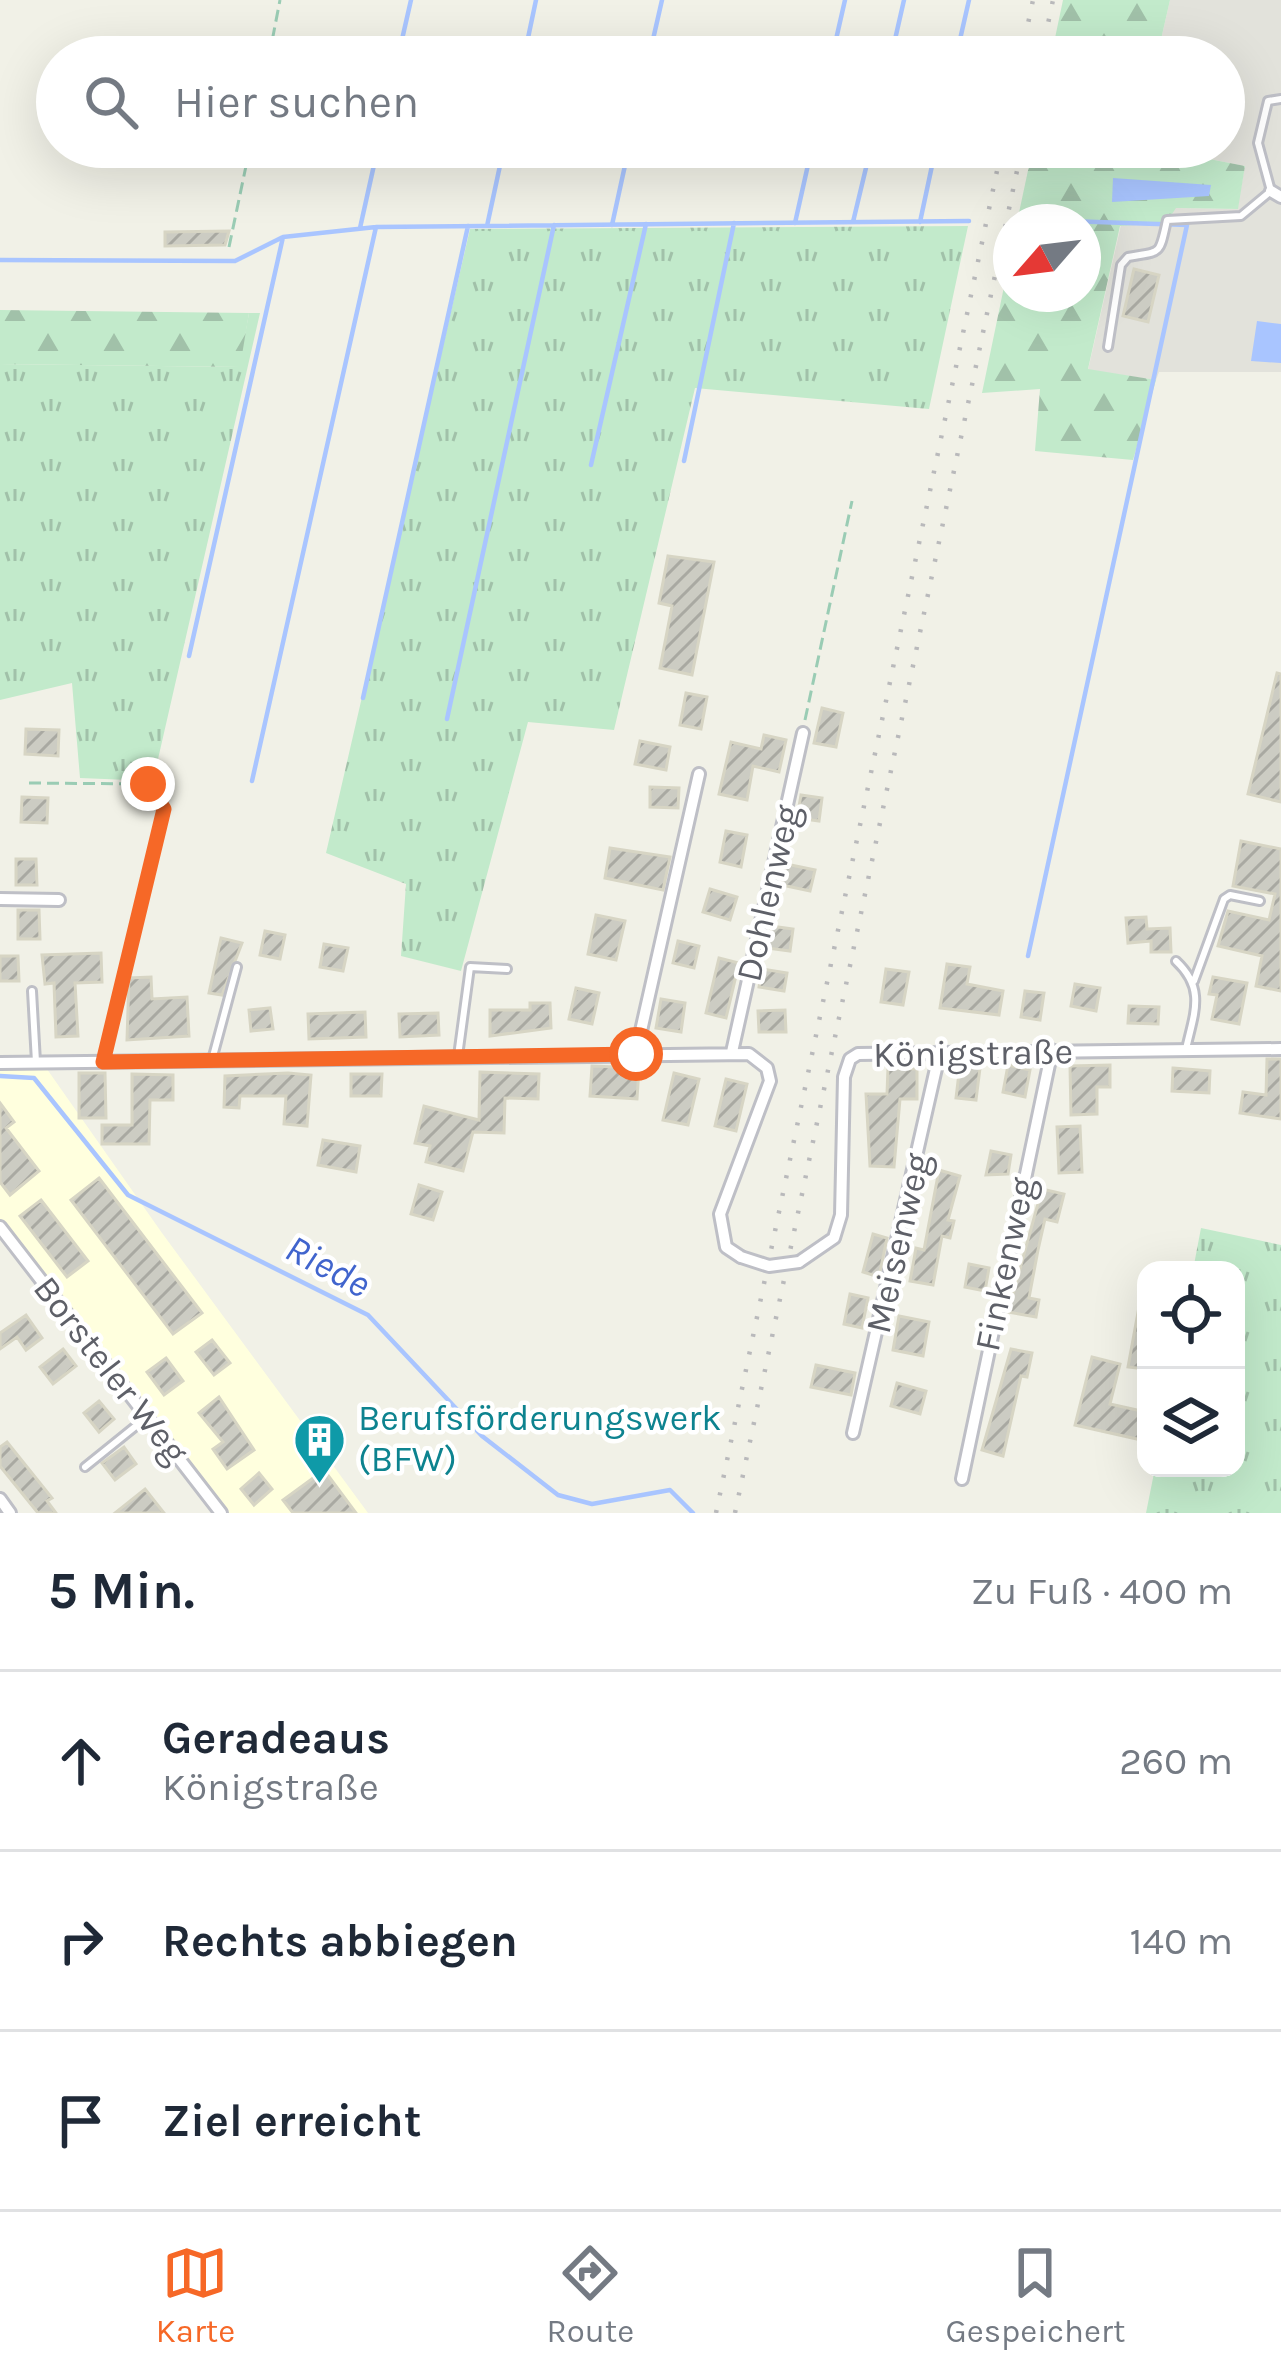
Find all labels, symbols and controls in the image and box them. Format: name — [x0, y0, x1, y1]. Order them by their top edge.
search box — [36, 36, 1245, 168]
icon: search — [78, 69, 144, 135]
text: Hier suchen — [174, 76, 419, 128]
north arrow — [993, 204, 1101, 312]
route end — [121, 757, 175, 811]
street label: Dohlenweg — [727, 800, 809, 986]
route start — [609, 1027, 663, 1081]
street label: Königstraße — [873, 1030, 1073, 1076]
street label: Meisenweg — [857, 1149, 939, 1337]
street label: Finkenweg — [966, 1173, 1044, 1355]
water label: Riede — [278, 1225, 378, 1307]
map controls — [1137, 1261, 1245, 1477]
button: locate — [1137, 1261, 1245, 1369]
street label: Borsteler Weg — [25, 1268, 197, 1472]
button: layers — [1137, 1369, 1245, 1477]
place label: Berufsförderungswerk (BFW) — [358, 1397, 722, 1480]
building icon: Berufsförderungswerk (BFW) — [291, 1411, 347, 1485]
text: 5 Min. — [48, 1561, 195, 1621]
text: Zu Fuß · 400 m — [971, 1568, 1233, 1614]
text: Geradeaus — [162, 1712, 390, 1764]
icon: ahead — [48, 1728, 114, 1794]
text: 260 m — [1119, 1738, 1233, 1784]
text: Königstraße — [162, 1764, 379, 1810]
icon: right — [48, 1908, 114, 1974]
text: Rechts abbiegen — [162, 1915, 518, 1967]
text: 140 m — [1129, 1918, 1233, 1964]
icon: arrive — [48, 2088, 114, 2154]
text: Ziel erreicht — [162, 2095, 421, 2147]
tab: Karte — [156, 2240, 235, 2350]
tab: Route — [547, 2240, 634, 2350]
tab: Gespeichert — [945, 2240, 1125, 2350]

